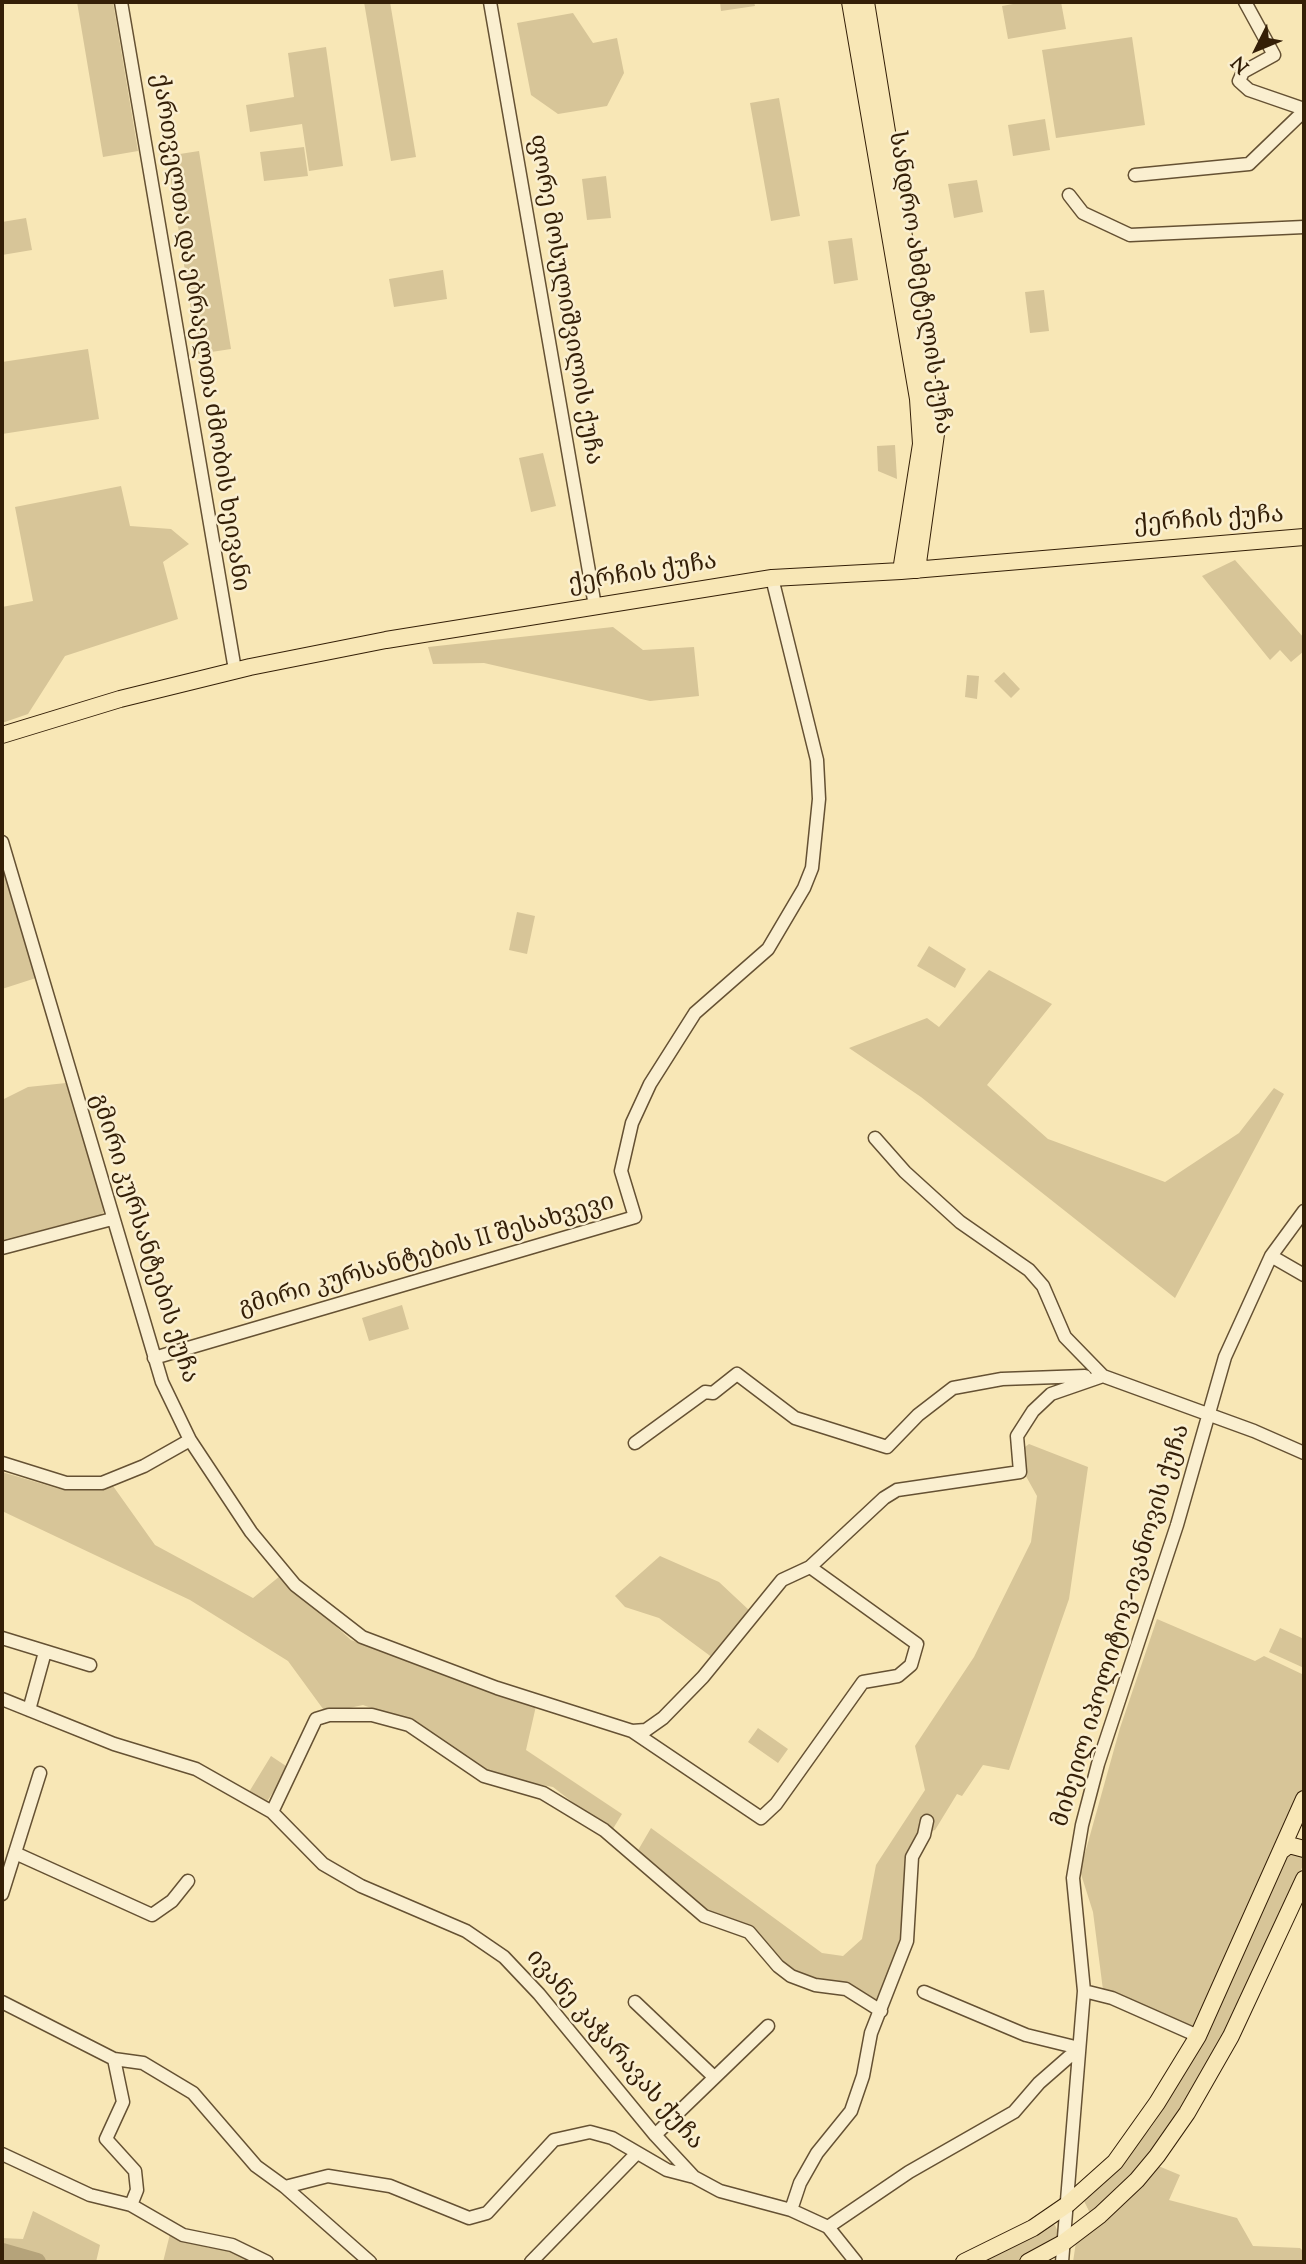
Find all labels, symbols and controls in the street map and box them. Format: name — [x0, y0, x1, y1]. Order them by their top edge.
north arrow — [1222, 14, 1292, 84]
text: N — [1226, 49, 1256, 78]
street label: ქართველთა და ებრაელთა ძმობის ხეივანი — [143, 72, 253, 594]
street label: სანდრო ახმეტელის ქუჩა — [880, 129, 956, 437]
street label: ფორე მოსულიშვილის ქუჩა — [520, 133, 606, 467]
street label: ქერჩის ქუჩა — [1133, 502, 1285, 542]
street label: ქერჩის ქუჩა — [567, 549, 719, 601]
street label: გმირი კურსანტების ქუჩა — [82, 1091, 202, 1387]
street label: გმირი კურსანტების II შესახვევი — [236, 1189, 618, 1325]
street label: მიხეილ იპოლიტოვ-ივანოვის ქუჩა — [1048, 1421, 1198, 1831]
street label: ივანე კაჭარავას ქუჩა — [518, 1945, 708, 2157]

